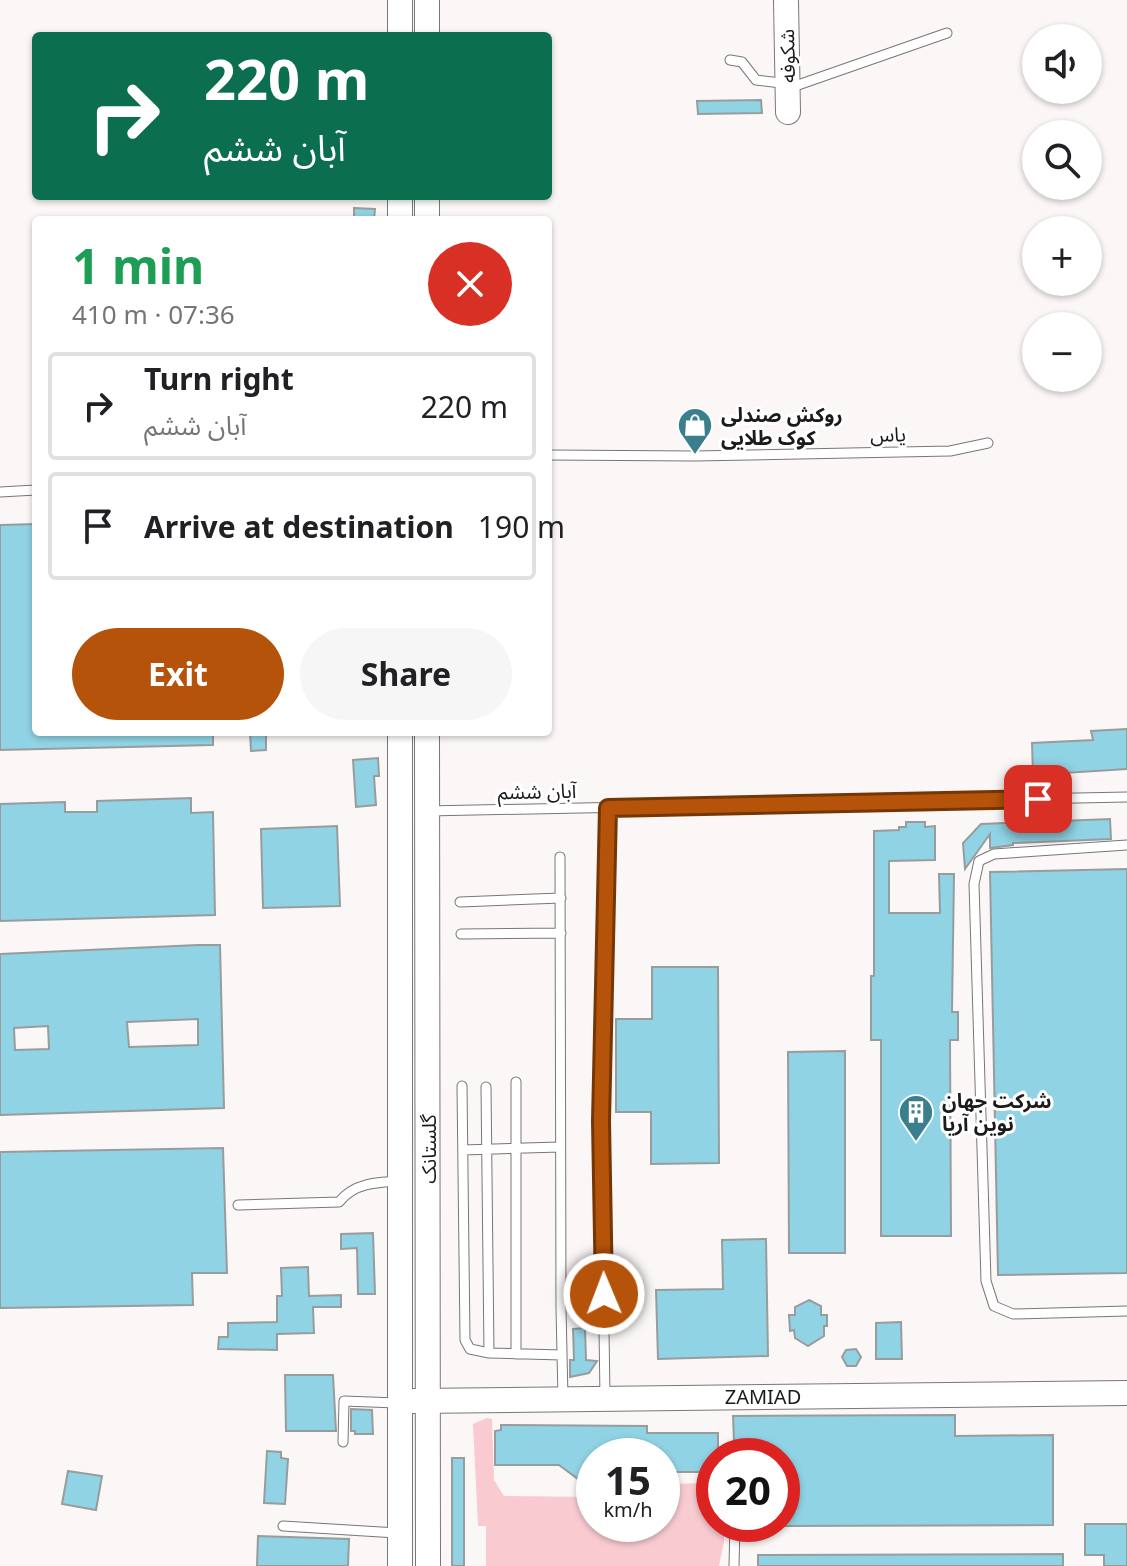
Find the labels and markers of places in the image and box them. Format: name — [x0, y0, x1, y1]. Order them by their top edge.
place label: روکش صندلی کوک طلایی — [721, 401, 843, 451]
shop icon: روکش صندلی کوک طلایی — [676, 406, 714, 456]
pin — [1004, 765, 1072, 833]
place label: شرکت جهان نوین آریا — [942, 1087, 1052, 1137]
building icon: شرکت جهان نوین آریا — [897, 1093, 935, 1143]

